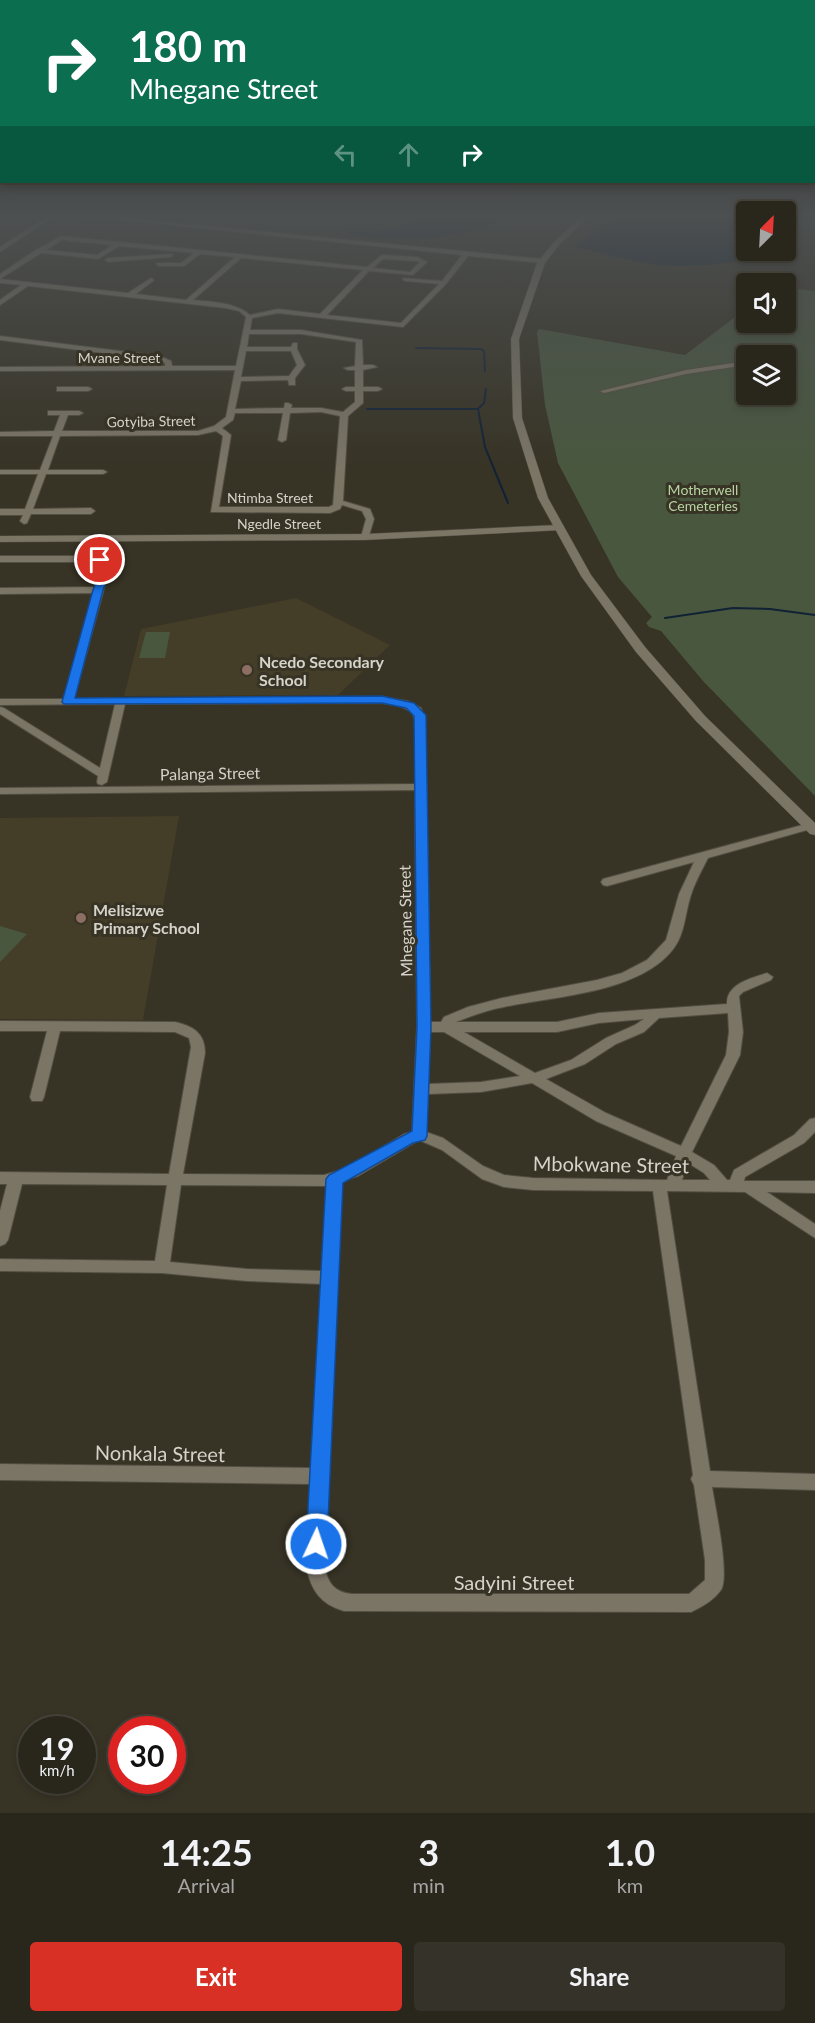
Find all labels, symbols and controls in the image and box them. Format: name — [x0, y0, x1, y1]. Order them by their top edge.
text: 180 m — [129, 21, 247, 71]
icon: right — [30, 24, 108, 102]
text: Mhegane Street — [129, 72, 318, 105]
icon: left — [329, 138, 362, 171]
icon: ahead — [392, 138, 425, 171]
icon: right — [455, 138, 488, 171]
north arrow — [736, 201, 796, 261]
map controls — [736, 201, 796, 405]
button: sound — [736, 273, 796, 333]
button: layers — [736, 345, 796, 405]
street label: Mvane Street — [78, 349, 160, 366]
street label: Gotyiba Street — [106, 412, 196, 430]
park label: Motherwell Cemeteries — [668, 481, 738, 514]
street label: Ntimba Street — [227, 489, 313, 506]
street label: Ngedle Street — [237, 515, 321, 532]
pin — [74, 534, 125, 585]
icon: arrive — [83, 543, 116, 576]
place label: Ncedo Secondary School — [259, 652, 385, 689]
marker: Ncedo Secondary School — [240, 663, 254, 677]
street label: Palanga Street — [160, 763, 261, 783]
street label: Mhegane Street — [395, 865, 415, 977]
place label: Melisizwe Primary School — [93, 900, 200, 937]
marker: Melisizwe Primary School — [74, 911, 88, 925]
street label: Mbokwane Street — [533, 1151, 689, 1177]
street label: Nonkala Street — [95, 1440, 225, 1466]
position arrow — [284, 1512, 348, 1576]
street label: Sadyini Street — [454, 1570, 574, 1594]
speed limit sign: 30 — [108, 1716, 186, 1794]
text: 19 — [40, 1730, 74, 1766]
text: km/h — [39, 1761, 75, 1779]
text: 14:25 — [160, 1830, 253, 1874]
text: 3 — [418, 1830, 439, 1874]
text: 1.0 — [605, 1830, 655, 1874]
text: Arrival — [177, 1873, 235, 1897]
text: min — [413, 1873, 445, 1897]
text: km — [617, 1873, 643, 1897]
button: Exit — [30, 1942, 402, 2011]
button: Share — [414, 1942, 785, 2011]

